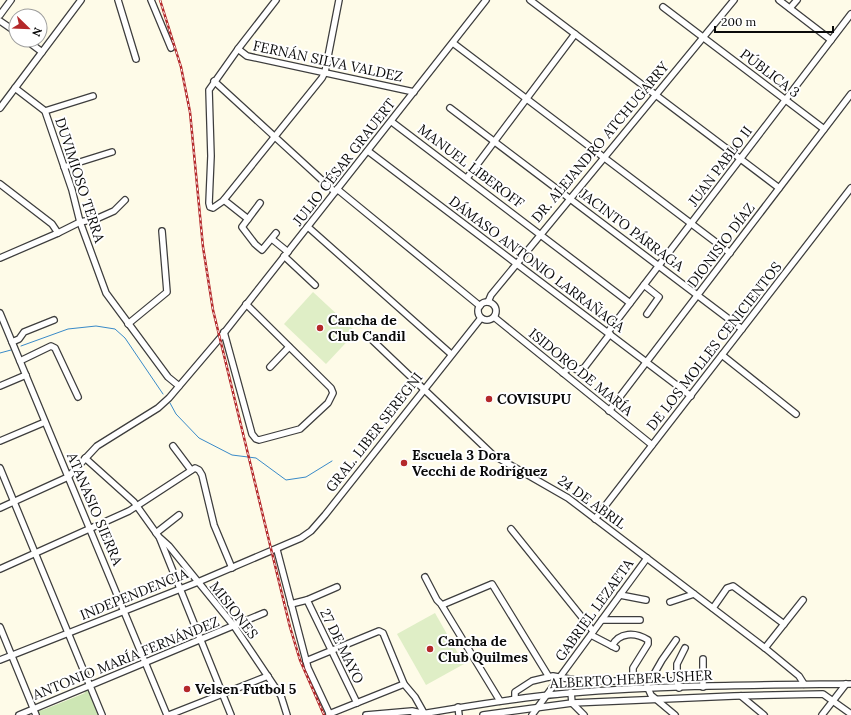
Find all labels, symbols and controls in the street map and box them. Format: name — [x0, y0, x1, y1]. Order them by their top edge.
north arrow — [8, 8, 48, 48]
scale bar — [715, 8, 833, 34]
text: 200 m — [721, 14, 757, 29]
text: N — [29, 25, 45, 39]
street label: FERNÁN SILVA VALDEZ — [252, 36, 404, 86]
street label: PÚBLICA 3 — [737, 45, 804, 101]
street label: DR. ALEJANDRO ATCHUGARRY — [528, 57, 673, 226]
street label: JULIO CÉSAR GRAUERT — [288, 95, 399, 230]
street label: DUVIMIOSO TERRA — [51, 115, 109, 245]
street label: MANUEL LIBEROFF — [414, 120, 528, 212]
street label: JUAN PABLO II — [683, 122, 756, 210]
street label: JACINTO PÁRRAGA — [576, 184, 688, 275]
street label: DÁMASO ANTONIO LARRAÑAGA — [445, 192, 629, 336]
street label: DIONISIO DÍAZ — [683, 199, 759, 291]
street label: DE LOS MOLLES CENICIENTOS — [643, 258, 785, 434]
place label: Cancha de Club Candil — [328, 311, 406, 345]
marker: Cancha de Club Candil — [315, 323, 325, 333]
street label: ISIDORO DE MARÍA — [525, 324, 637, 420]
street label: GRAL. LIBER SEREGNI — [322, 369, 426, 495]
place label: COVISUPU — [497, 390, 571, 408]
marker: COVISUPU — [484, 394, 494, 404]
place label: Escuela 3 Dora Vecchi de Rodríguez — [412, 446, 548, 480]
street label: ATANASIO SIERRA — [63, 449, 127, 568]
marker: Escuela 3 Dora Vecchi de Rodríguez — [399, 458, 409, 468]
street label: 24 DE ABRIL — [554, 471, 630, 533]
street label: GABRIEL LEZAETA — [551, 555, 637, 665]
street label: INDEPENDENCIA — [77, 564, 191, 624]
street label: MISIONES — [206, 578, 262, 643]
street label: 27 DE MAYO — [316, 606, 368, 686]
street label: ANTONIO MARÍA FERNÁNDEZ — [29, 612, 222, 704]
place label: Cancha de Club Quilmes — [438, 632, 528, 666]
marker: Cancha de Club Quilmes — [425, 644, 435, 654]
street label: ALBERTO HEBER USHER — [548, 666, 713, 692]
place label: Velsen Futbol 5 — [195, 680, 297, 698]
marker: Velsen Futbol 5 — [182, 684, 192, 694]

